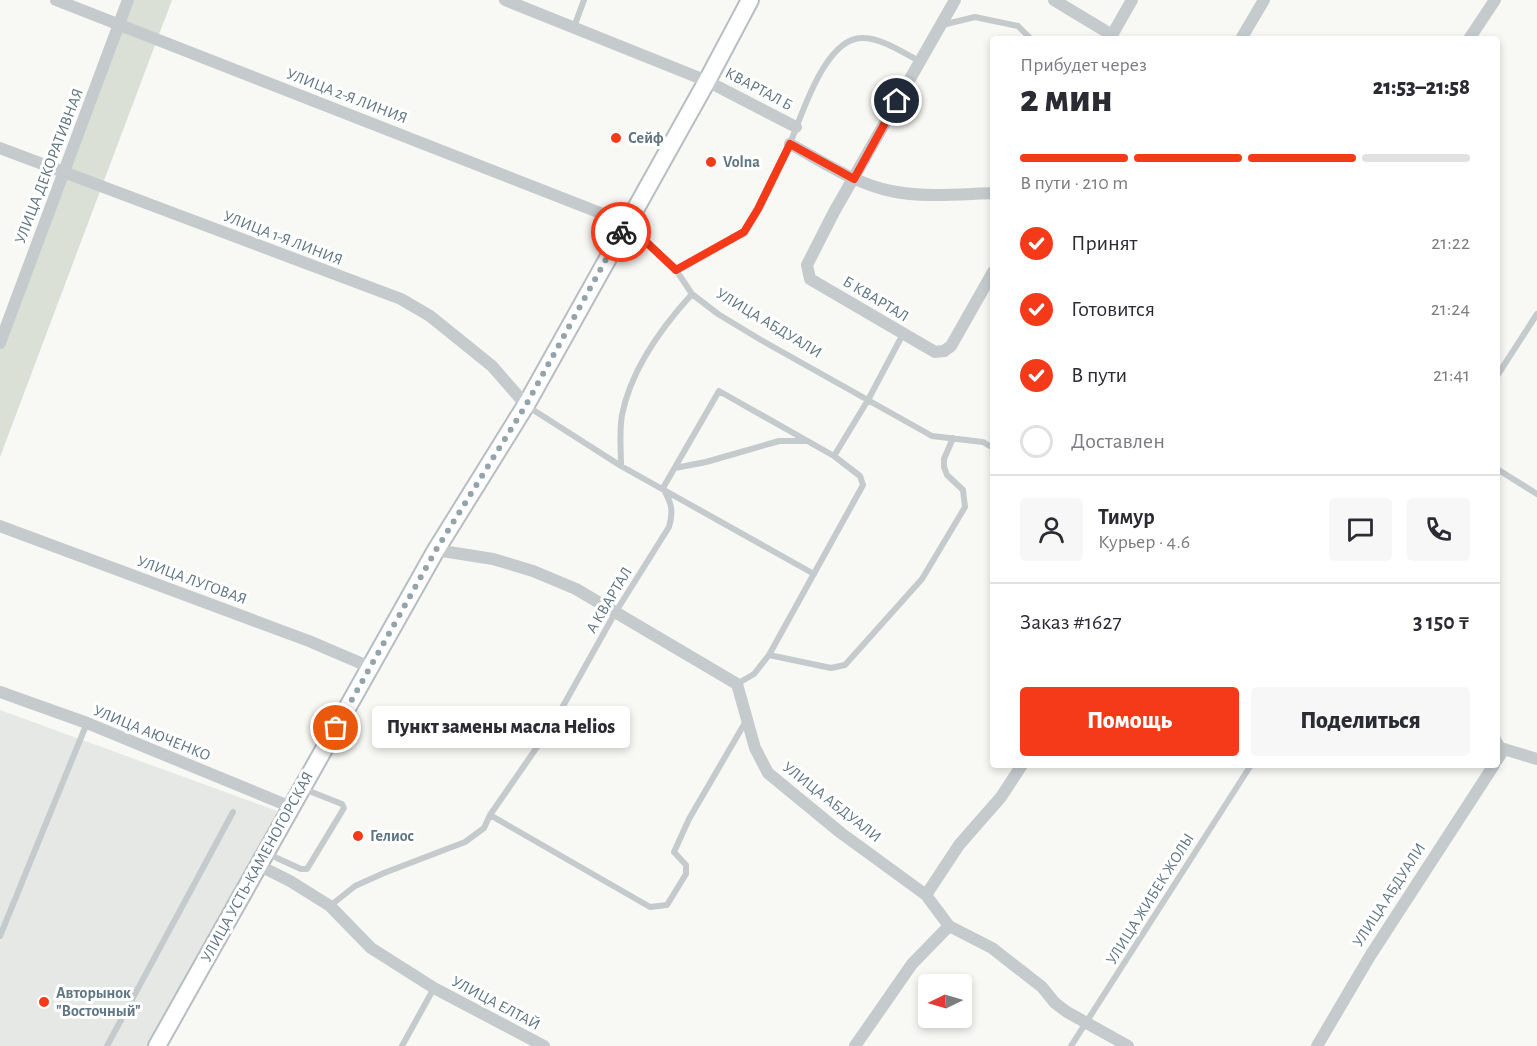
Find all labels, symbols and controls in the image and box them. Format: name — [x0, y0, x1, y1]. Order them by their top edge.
text: Прибудет через — [1020, 55, 1147, 75]
street label: КВАРТАЛ Б — [723, 65, 795, 113]
street label: УЛИЦА 2-Я ЛИНИЯ — [284, 66, 410, 126]
pin — [871, 75, 922, 126]
text: 21:53–21:58 — [1373, 76, 1470, 98]
text: 2 мин — [1020, 80, 1113, 119]
icon: home — [880, 84, 913, 117]
street label: УЛИЦА ДЕКОРАТИВНАЯ — [12, 86, 86, 246]
place label: Сейф — [628, 130, 664, 146]
marker: Сейф — [609, 131, 623, 145]
place label: Volna — [723, 154, 760, 170]
marker: Volna — [704, 155, 718, 169]
text: В пути · 210 m — [1020, 173, 1128, 193]
courier — [591, 202, 651, 262]
street label: УЛИЦА 1-Я ЛИНИЯ — [221, 208, 345, 268]
icon: bike — [605, 216, 638, 249]
icon: check — [1020, 227, 1053, 260]
text: Принят — [1071, 232, 1137, 254]
text: 21:22 — [1431, 233, 1470, 253]
street label: Б КВАРТАЛ — [840, 273, 912, 325]
street label: УЛИЦА АБДУАЛИ — [713, 285, 825, 361]
icon: check — [1020, 293, 1053, 326]
text: Готовится — [1071, 298, 1155, 320]
text: 21:24 — [1431, 299, 1470, 319]
icon: check — [1020, 359, 1053, 392]
text: В пути — [1071, 364, 1127, 386]
text: 21:41 — [1433, 365, 1470, 385]
text: Доставлен — [1071, 430, 1165, 452]
button: person — [1020, 498, 1083, 561]
button: chat — [1329, 498, 1392, 561]
button: phone — [1407, 498, 1470, 561]
text: Тимур — [1098, 506, 1155, 528]
text: Курьер · 4.6 — [1098, 532, 1190, 552]
street label: УЛИЦА ЛУГОВАЯ — [135, 553, 249, 607]
street label: А КВАРТАЛ — [583, 564, 635, 636]
text: Заказ #1627 — [1020, 611, 1122, 633]
text: 3 150 ₸ — [1413, 611, 1470, 633]
button: Помощь — [1020, 687, 1239, 756]
button: Поделиться — [1251, 687, 1470, 756]
street label: УЛИЦА АЮЧЕНКО — [91, 702, 213, 764]
pin — [310, 702, 361, 753]
callout: Пункт замены масла Helios — [372, 707, 630, 749]
icon: bag — [319, 711, 352, 744]
text: Пункт замены масла Helios — [387, 717, 615, 737]
street label: УЛИЦА АБДУАЛИ — [780, 759, 884, 845]
street label: УЛИЦА УСТЬ-КАМЕНОГОРСКАЯ — [198, 769, 316, 965]
place label: Гелиос — [370, 828, 414, 844]
marker: Гелиос — [351, 829, 365, 843]
street label: УЛИЦА ЖИБЕК ЖОЛЫ — [1103, 831, 1197, 967]
street label: УЛИЦА АБДУАЛИ — [1350, 840, 1428, 950]
street label: УЛИЦА ЕЛТАЙ — [449, 972, 543, 1033]
north arrow — [918, 974, 972, 1028]
map controls — [918, 974, 972, 1028]
place label: Авторынок "Восточный" — [56, 985, 141, 1019]
marker: Авторынок "Восточный" — [37, 995, 51, 1009]

